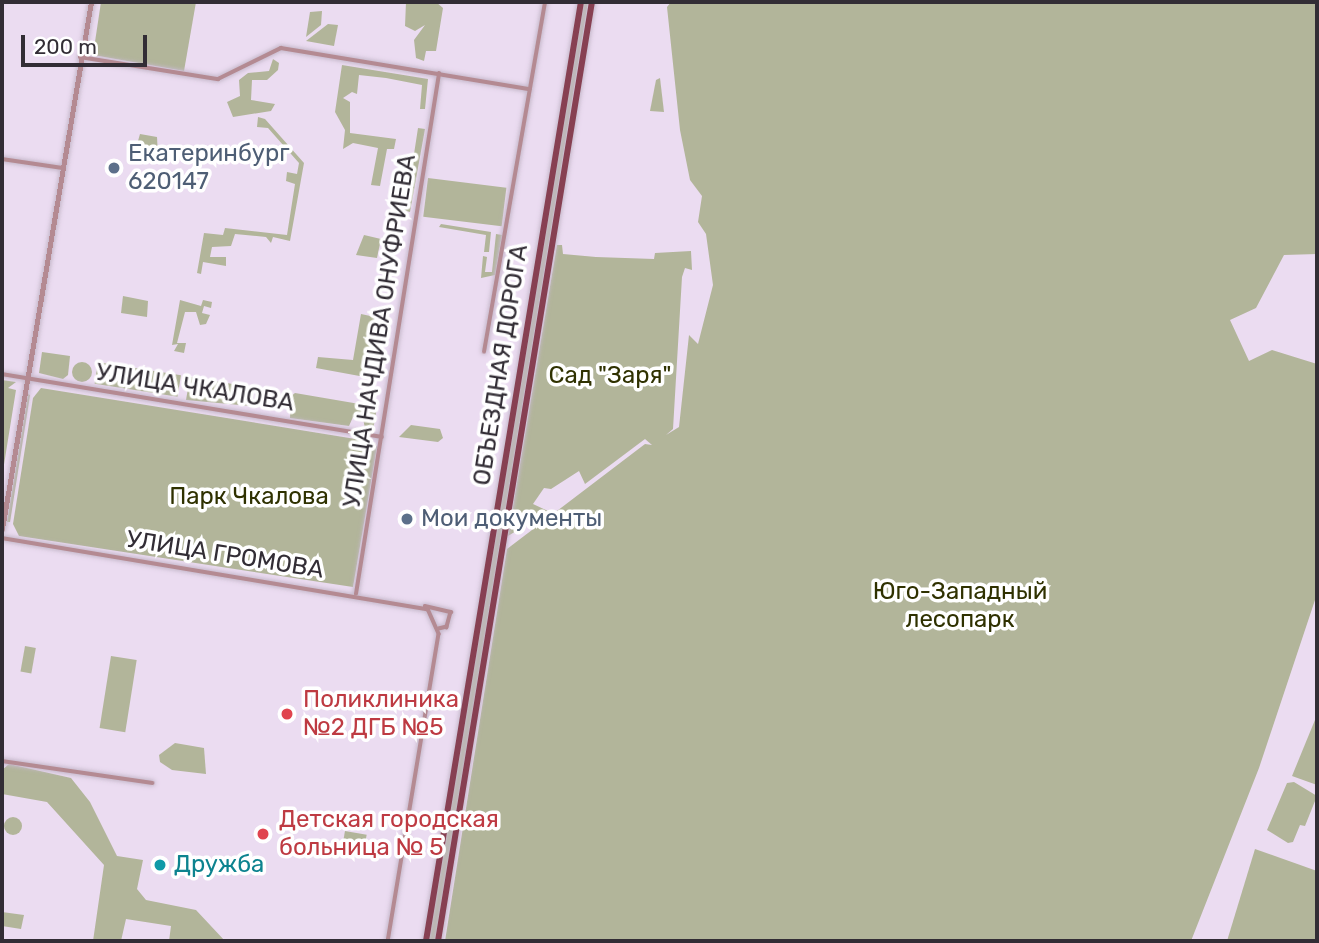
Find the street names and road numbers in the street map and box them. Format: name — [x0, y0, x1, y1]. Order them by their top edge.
street label: УЛИЦА НАЧДИВА ОНУФРИЕВА — [338, 152, 422, 510]
street label: ОБЪЕЗДНАЯ ДОРОГА — [468, 242, 534, 488]
street label: УЛИЦА ЧКАЛОВА — [94, 358, 296, 418]
street label: УЛИЦА ГРОМОВА — [124, 525, 326, 585]

